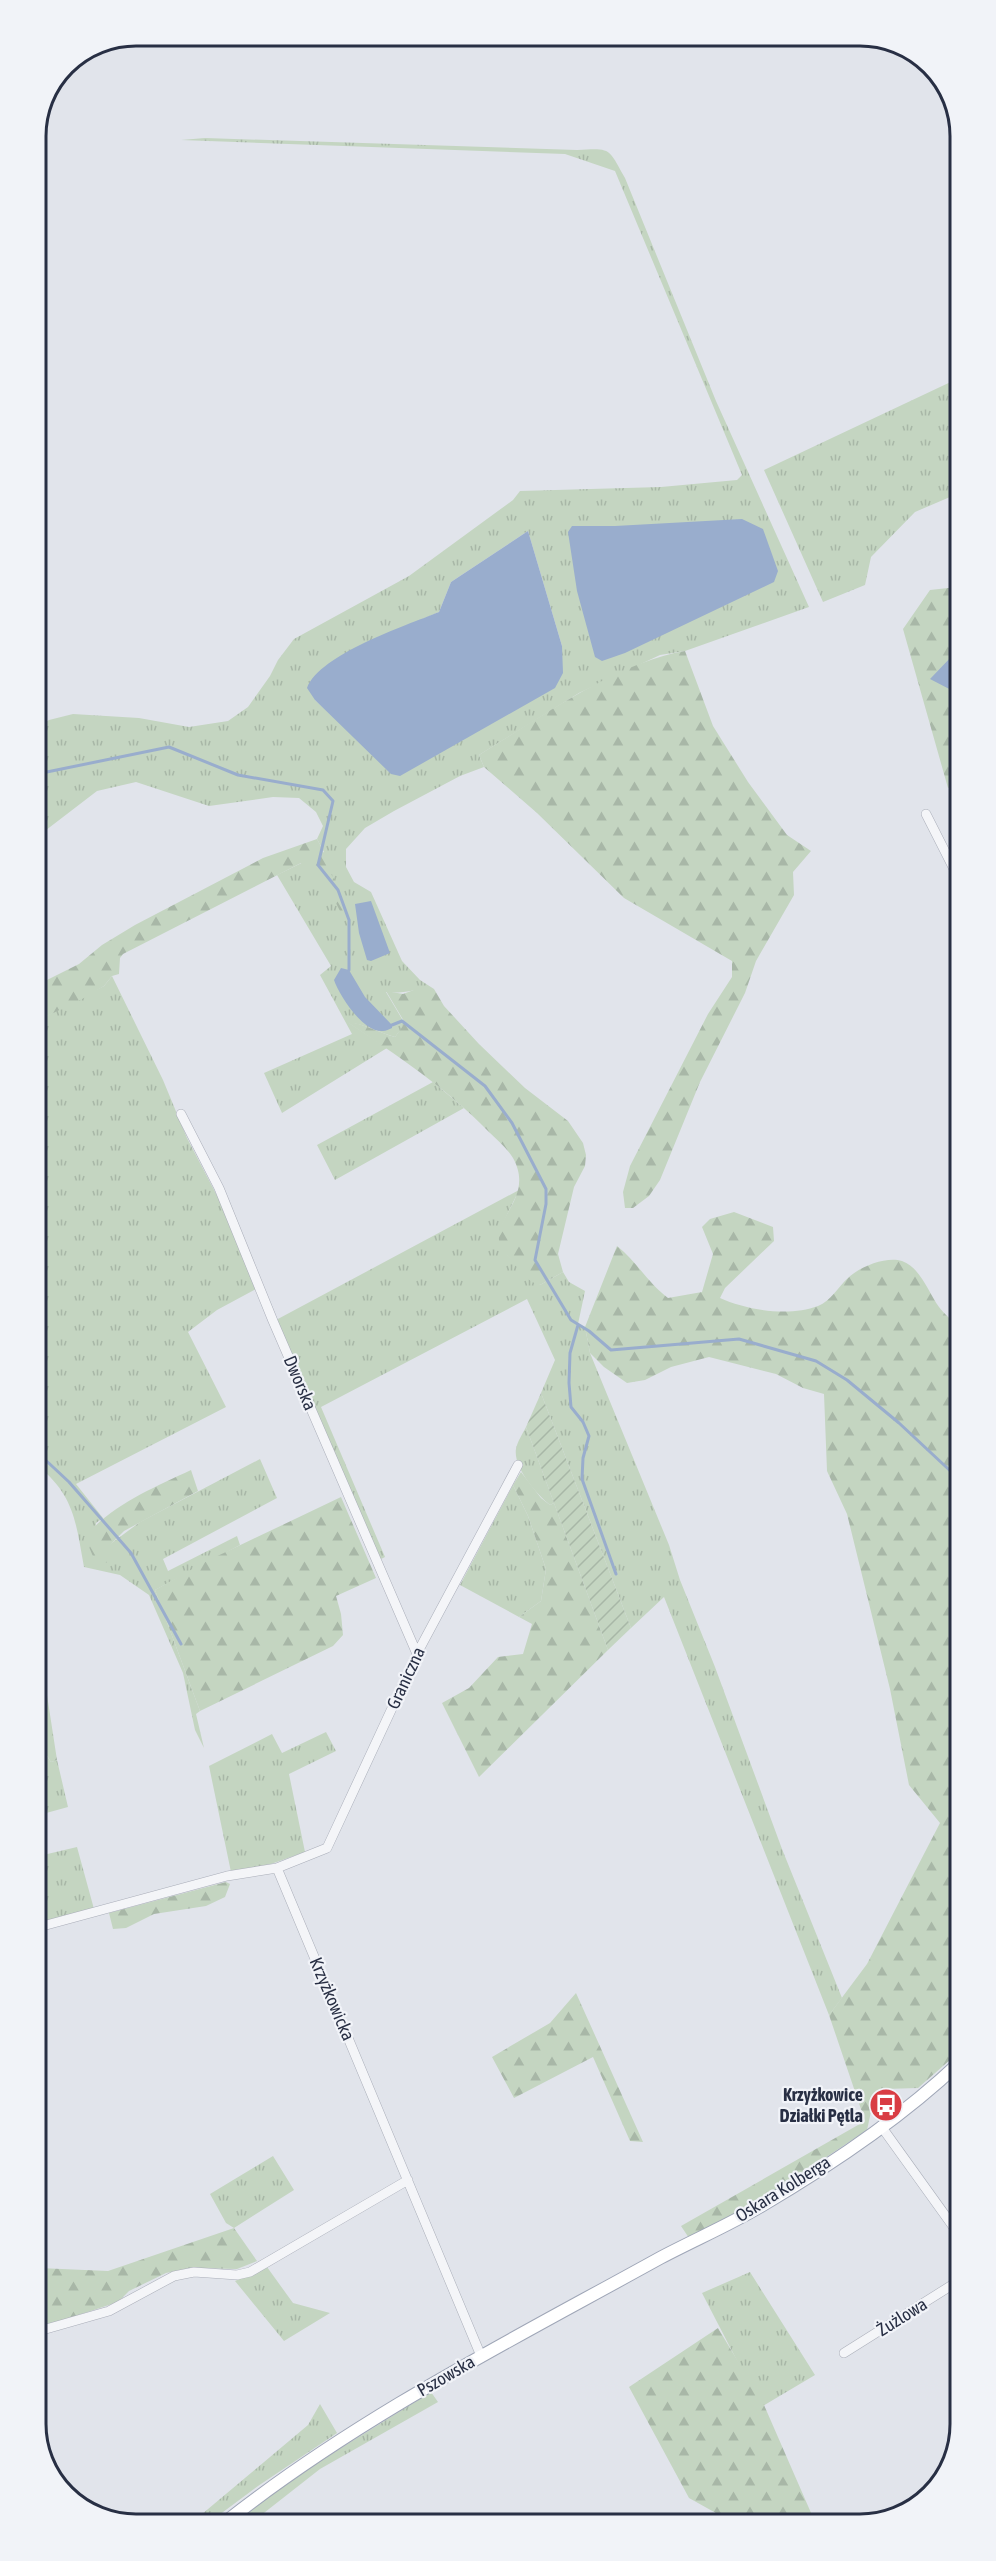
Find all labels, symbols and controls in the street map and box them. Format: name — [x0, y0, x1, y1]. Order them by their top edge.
street label: Dworska — [280, 1352, 321, 1413]
street label: Graniczna — [382, 1643, 429, 1712]
street label: Krzyżkowicka — [306, 1954, 359, 2043]
place label: Krzyżkowice Działki Pętla — [780, 2084, 863, 2126]
bus stop icon: Krzyżkowice Działki Pętla — [868, 2087, 904, 2123]
street label: Oskara Kolberga — [731, 2151, 834, 2226]
street label: Żużlowa — [873, 2293, 931, 2340]
street label: Pszowska — [413, 2351, 478, 2400]

